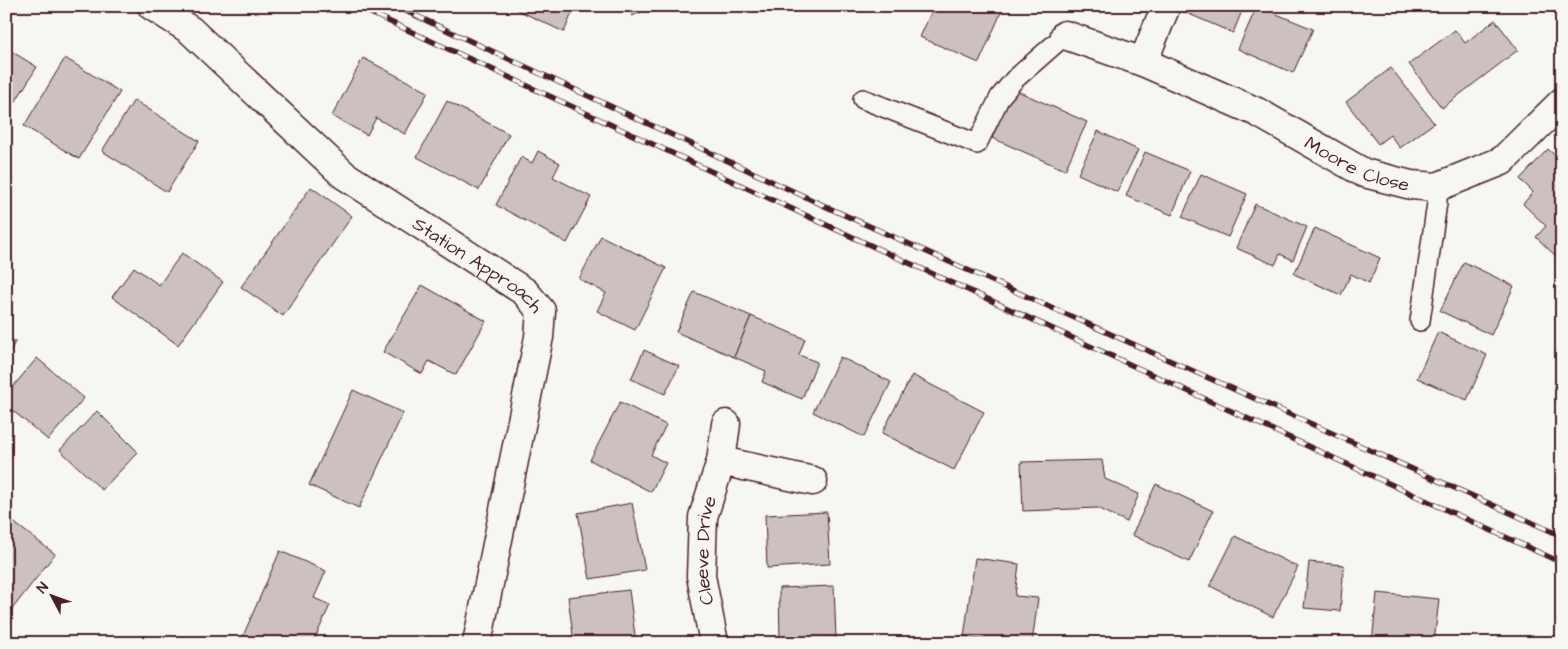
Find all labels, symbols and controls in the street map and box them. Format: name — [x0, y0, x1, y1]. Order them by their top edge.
street label: Moore Close — [1299, 130, 1412, 199]
street label: Station Approach — [407, 211, 549, 320]
street label: Cleeve Drive — [689, 492, 724, 607]
north arrow — [28, 572, 78, 622]
text: N — [33, 578, 54, 598]

